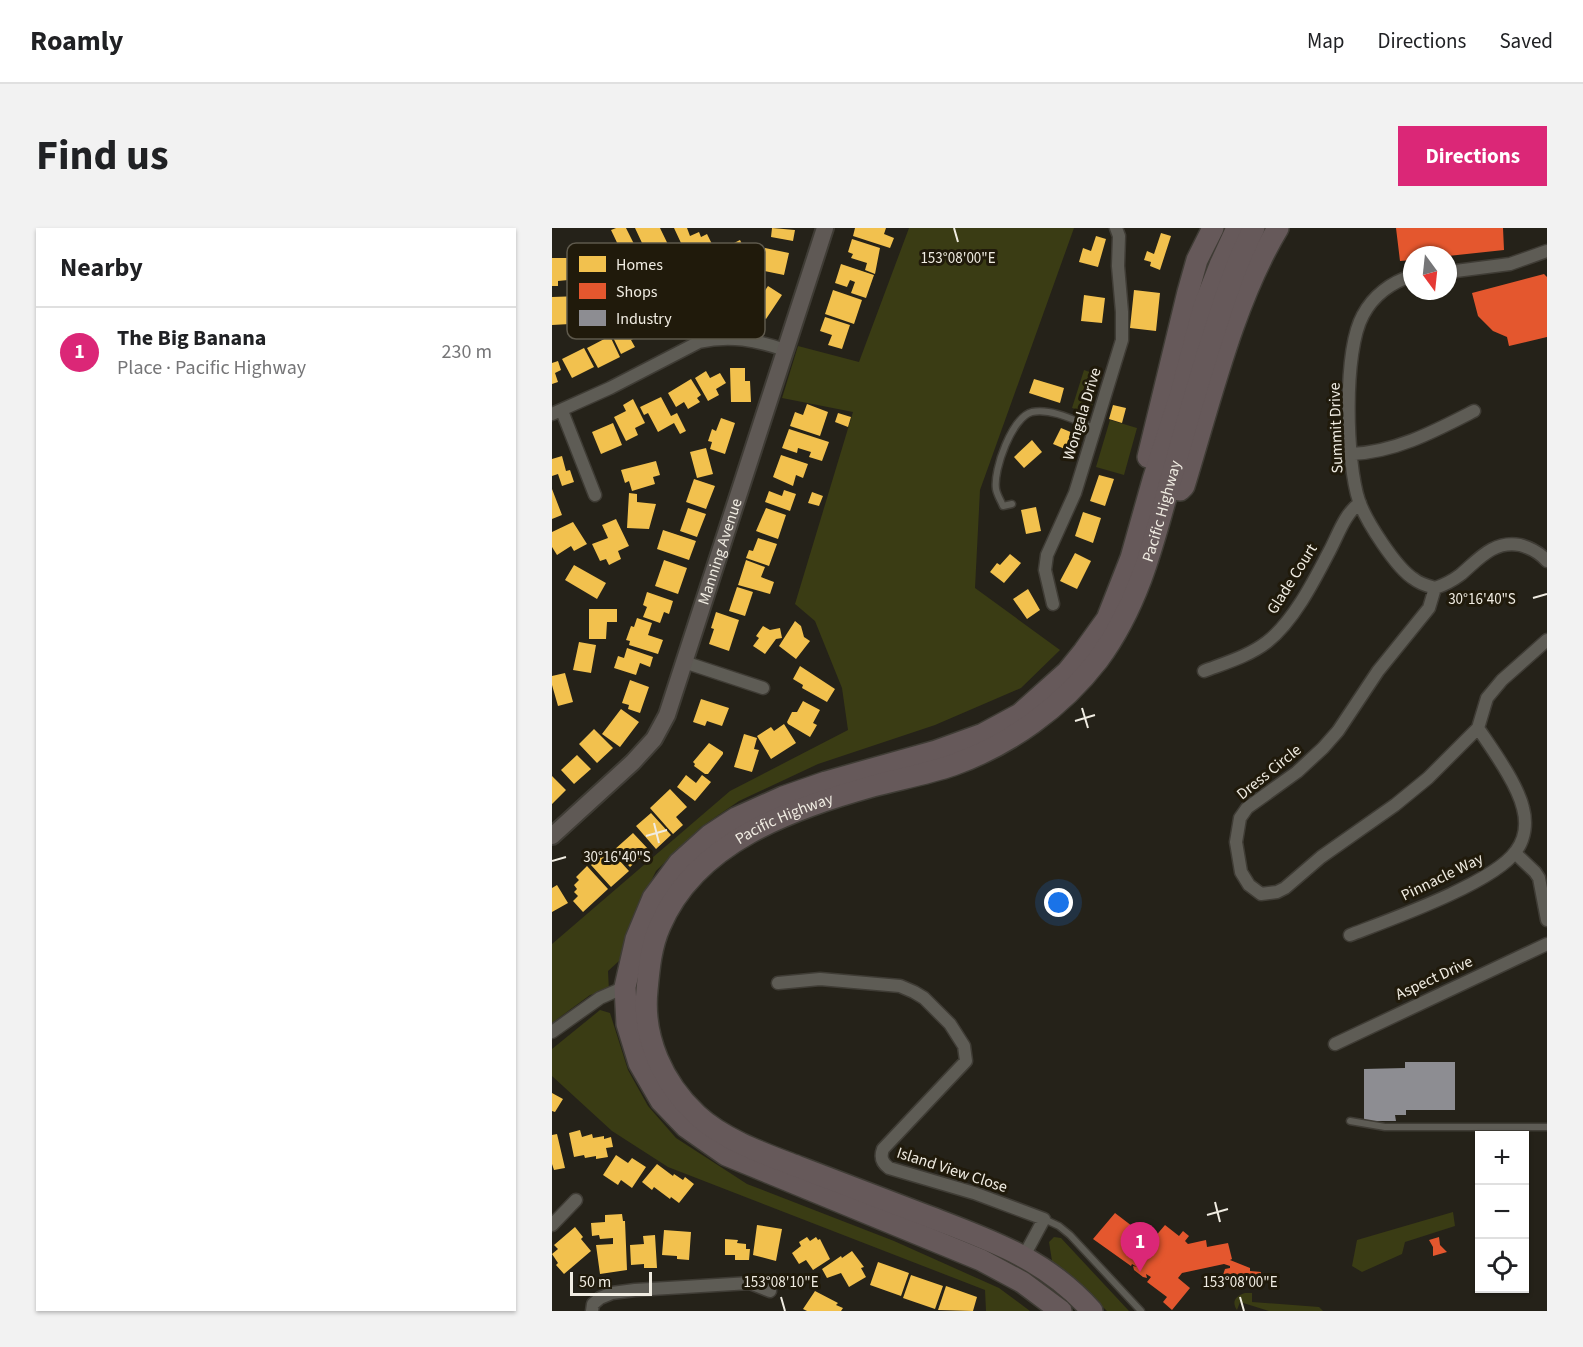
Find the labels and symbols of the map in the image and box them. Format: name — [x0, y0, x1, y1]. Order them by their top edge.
legend — [567, 243, 765, 339]
north arrow — [1403, 246, 1457, 300]
text: 153°08'00"E — [920, 248, 996, 269]
text: Homes — [616, 254, 663, 276]
text: Shops — [616, 281, 658, 303]
text: Industry — [616, 308, 672, 330]
street label: Wongala Drive — [1057, 365, 1107, 463]
street label: Summit Drive — [1323, 382, 1349, 474]
street label: Pacific Highway — [1137, 457, 1187, 565]
street label: Manning Avenue — [693, 495, 748, 608]
street label: Glade Court — [1262, 539, 1323, 619]
text: 30°16'40"S — [1448, 589, 1516, 610]
street label: Dress Circle — [1232, 739, 1306, 805]
street label: Pacific Highway — [731, 788, 836, 850]
text: 30°16'40"S — [583, 847, 651, 868]
street label: Pinnacle Way — [1397, 847, 1487, 906]
your location — [1044, 888, 1073, 917]
street label: Aspect Drive — [1392, 950, 1476, 1006]
street label: Island View Close — [894, 1142, 1010, 1198]
pin: 1 — [1120, 1222, 1160, 1272]
scale bar — [570, 1269, 652, 1296]
text: 153°08'10"E — [743, 1272, 819, 1293]
text: 153°08'00"E — [1202, 1272, 1278, 1293]

